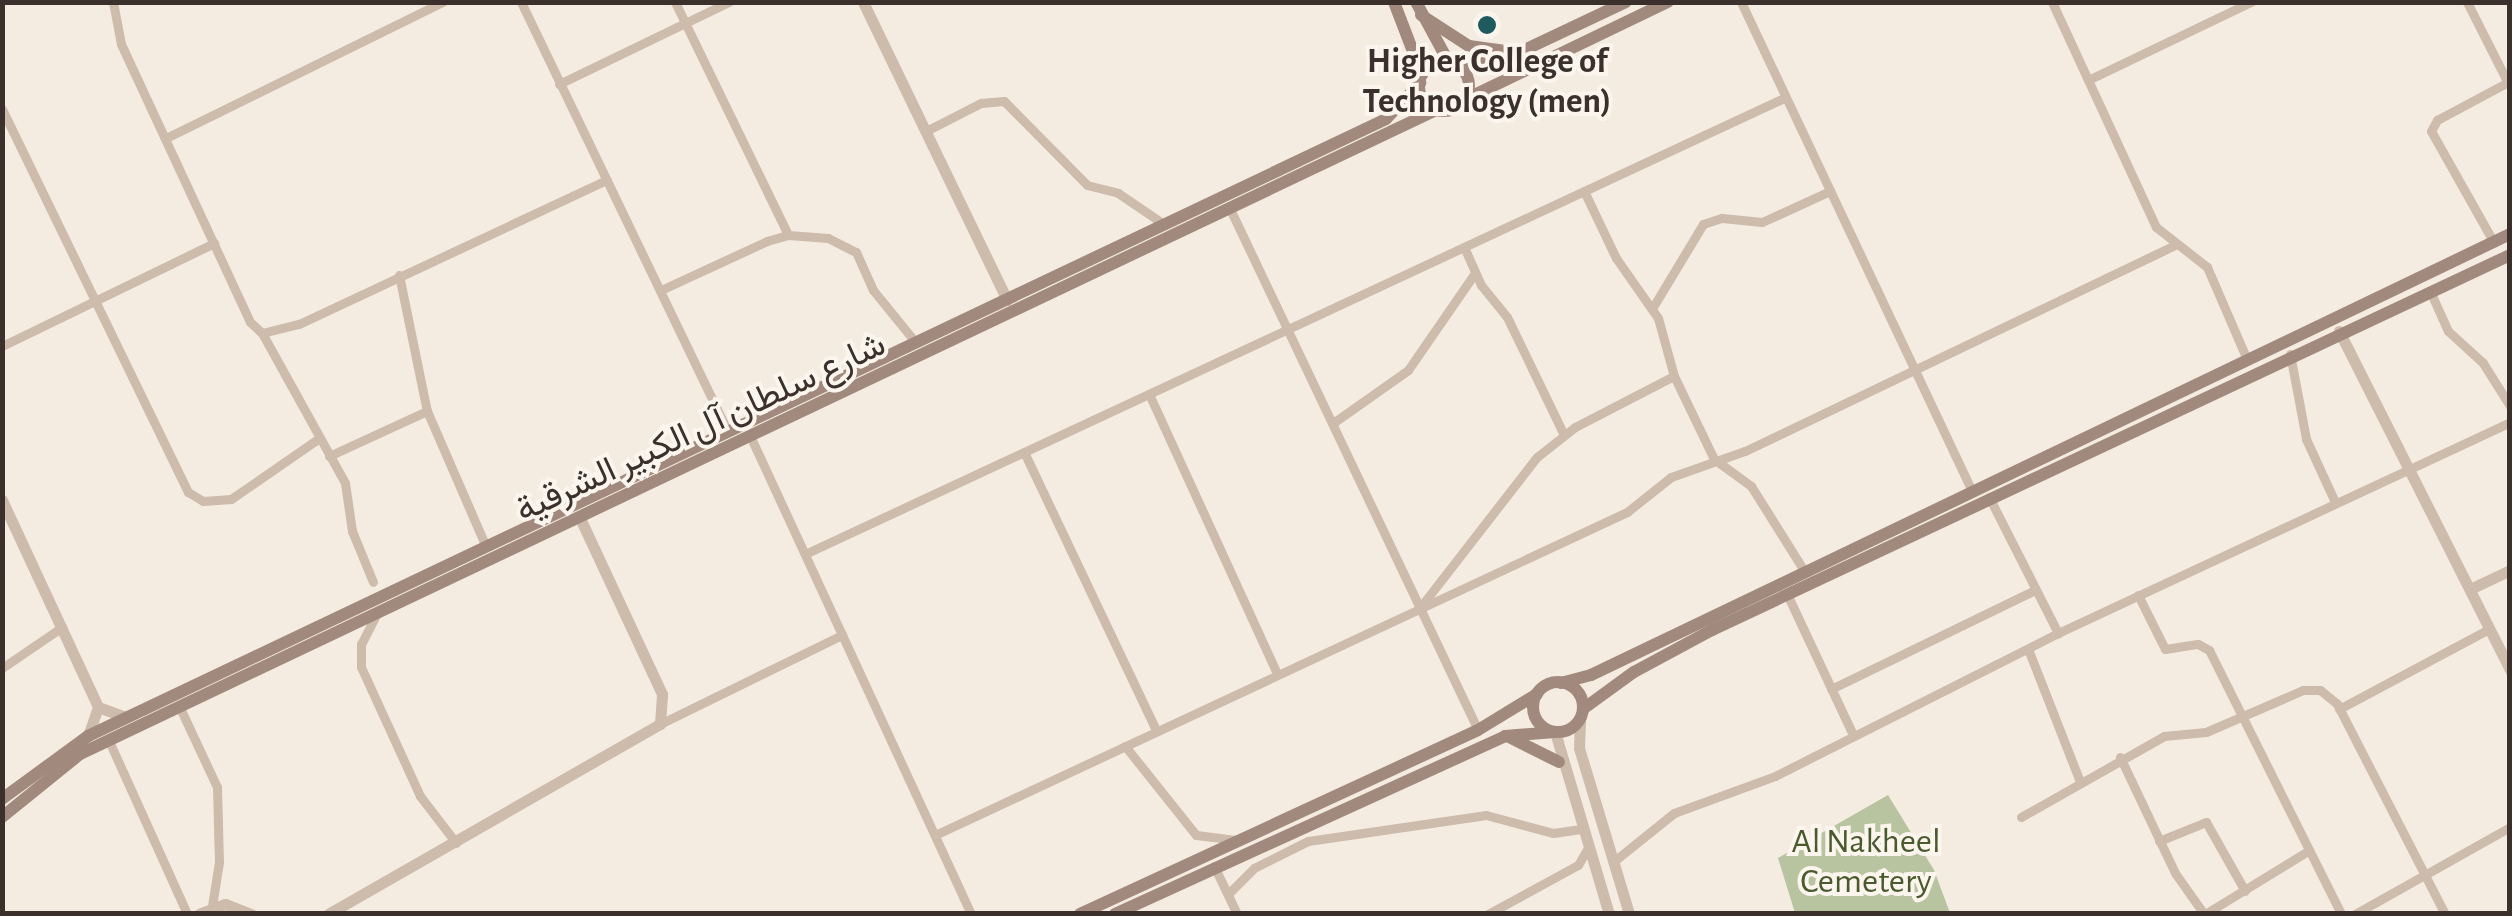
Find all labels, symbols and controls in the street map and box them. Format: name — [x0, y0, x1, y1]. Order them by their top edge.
marker: Higher College of Technology (men) — [1476, 14, 1498, 36]
place label: Higher College of Technology (men) — [1363, 41, 1611, 123]
street label: شارع سلطان آل الكبير الشرقية — [510, 324, 892, 532]
park label: Al Nakheel Cemetery — [1791, 821, 1941, 903]

